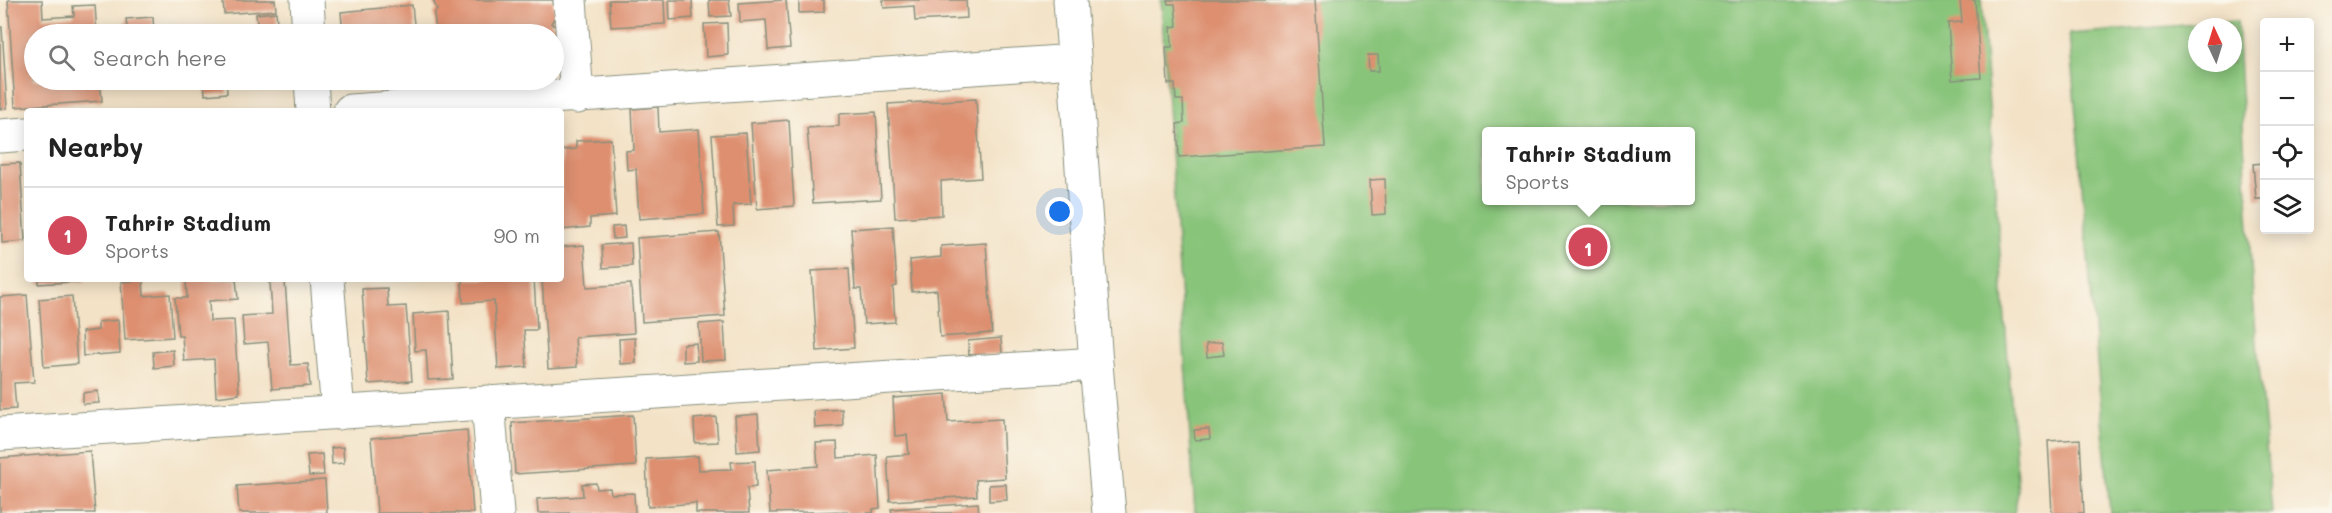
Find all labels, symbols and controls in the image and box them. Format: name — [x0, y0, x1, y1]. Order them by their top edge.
north arrow — [2188, 18, 2242, 72]
map controls — [2260, 18, 2314, 234]
button: + — [2260, 18, 2314, 72]
search box — [24, 24, 564, 90]
icon: search — [45, 41, 78, 74]
text: Search here — [93, 43, 227, 72]
button: − — [2260, 72, 2314, 126]
button: locate — [2260, 126, 2314, 180]
popup — [1482, 127, 1695, 205]
text: Nearby — [48, 130, 143, 164]
text: Tahrir Stadium — [1505, 139, 1672, 168]
text: Sports — [1505, 168, 1570, 194]
button: layers — [2260, 180, 2314, 234]
your location — [1045, 197, 1074, 226]
text: Tahrir Stadium — [105, 208, 271, 237]
text: 1 — [63, 222, 72, 248]
text: 90 m — [494, 222, 540, 248]
pin: 1 — [1568, 224, 1608, 270]
text: Sports — [105, 237, 169, 263]

